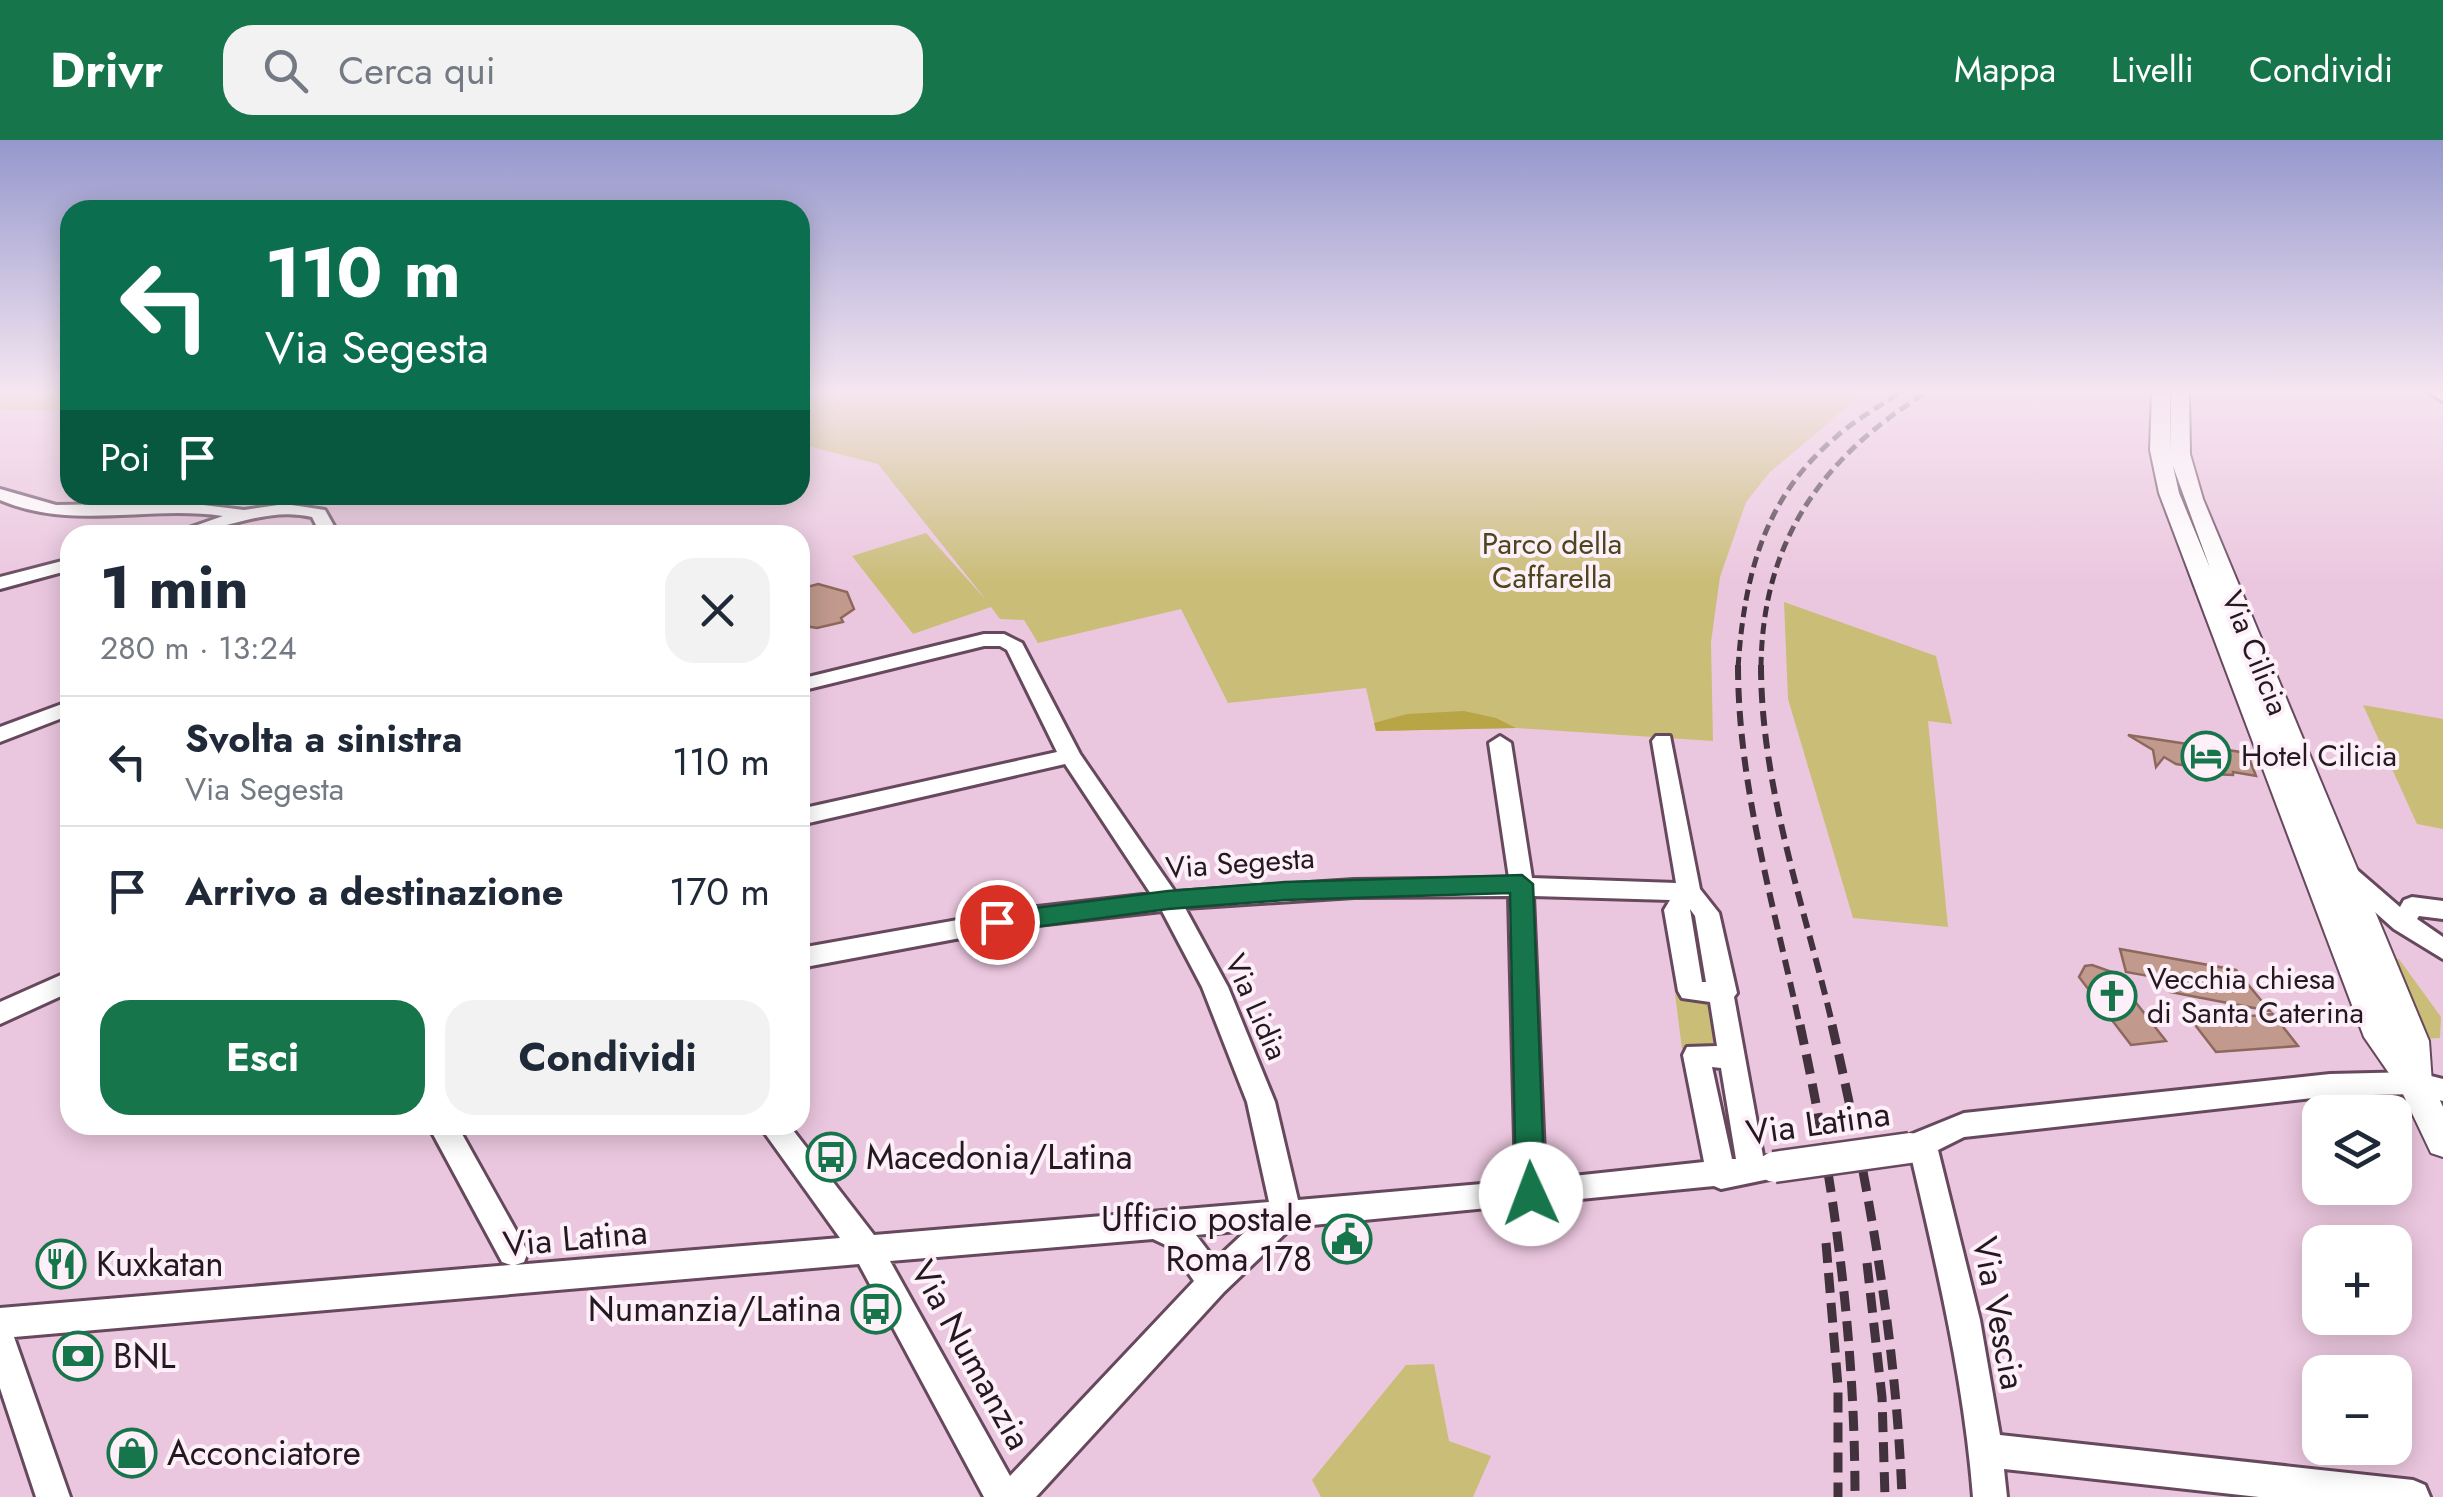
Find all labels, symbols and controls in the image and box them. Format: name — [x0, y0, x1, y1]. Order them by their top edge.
search box — [223, 25, 923, 115]
text: Drivr — [50, 36, 163, 105]
icon: search — [258, 43, 313, 98]
text: Cerca qui — [338, 43, 496, 98]
text: Mappa — [1954, 45, 2056, 95]
text: Livelli — [2111, 45, 2194, 95]
text: Condividi — [2249, 45, 2393, 95]
text: 110 m — [265, 222, 461, 323]
icon: left — [100, 240, 230, 370]
text: Via Segesta — [265, 315, 489, 380]
text: Poi — [100, 430, 150, 485]
icon: arrive — [170, 430, 225, 485]
park label: Parco della Caffarella — [1482, 522, 1622, 599]
text: 1 min — [100, 544, 249, 631]
button: close — [665, 558, 770, 663]
street label: Via Cilicia — [2211, 584, 2300, 721]
text: 280 m · 13:24 — [100, 625, 297, 671]
text: Svolta a sinistra — [185, 711, 462, 766]
hotel icon: Hotel Cilicia — [2180, 730, 2232, 782]
icon: left — [100, 734, 155, 789]
text: 110 m — [672, 734, 770, 789]
place label: Hotel Cilicia — [2241, 734, 2397, 777]
text: Via Segesta — [185, 766, 344, 812]
street label: Via Segesta — [1164, 836, 1316, 889]
icon: arrive — [100, 864, 155, 919]
text: Arrivo a destinazione — [185, 864, 564, 919]
text: 170 m — [669, 864, 770, 919]
pin — [955, 880, 1040, 965]
icon: arrive — [970, 895, 1025, 950]
street label: Via Lidia — [1214, 947, 1299, 1067]
place label: Vecchia chiesa di Santa Caterina — [2147, 957, 2364, 1034]
church icon: Vecchia chiesa di Santa Caterina — [2086, 970, 2138, 1022]
button: Esci — [100, 1000, 425, 1115]
button: Condividi — [445, 1000, 770, 1115]
street label: Via Latina — [1743, 1088, 1893, 1158]
map controls — [2302, 1095, 2412, 1465]
button: layers — [2302, 1095, 2412, 1205]
bus stop icon: Macedonia/Latina — [805, 1131, 857, 1183]
place label: Macedonia/Latina — [866, 1132, 1133, 1182]
position arrow — [1479, 1142, 1583, 1246]
place label: Ufficio postale Roma 178 — [1101, 1194, 1312, 1284]
street label: Via Latina — [501, 1207, 649, 1269]
public building icon: Ufficio postale Roma 178 — [1321, 1213, 1373, 1265]
button: + — [2302, 1225, 2412, 1335]
street label: Via Vescia — [1960, 1232, 2038, 1394]
restaurant icon: Kuxkatan — [35, 1238, 87, 1290]
place label: Kuxkatan — [96, 1239, 224, 1289]
street label: Via Numanzia — [898, 1251, 1044, 1459]
bus stop icon: Numanzia/Latina — [850, 1283, 902, 1335]
place label: Numanzia/Latina — [588, 1284, 841, 1334]
bank icon: BNL — [52, 1330, 104, 1382]
place label: BNL — [113, 1331, 176, 1381]
button: − — [2302, 1355, 2412, 1465]
shop icon: Acconciatore — [106, 1427, 158, 1479]
place label: Acconciatore — [167, 1428, 361, 1478]

